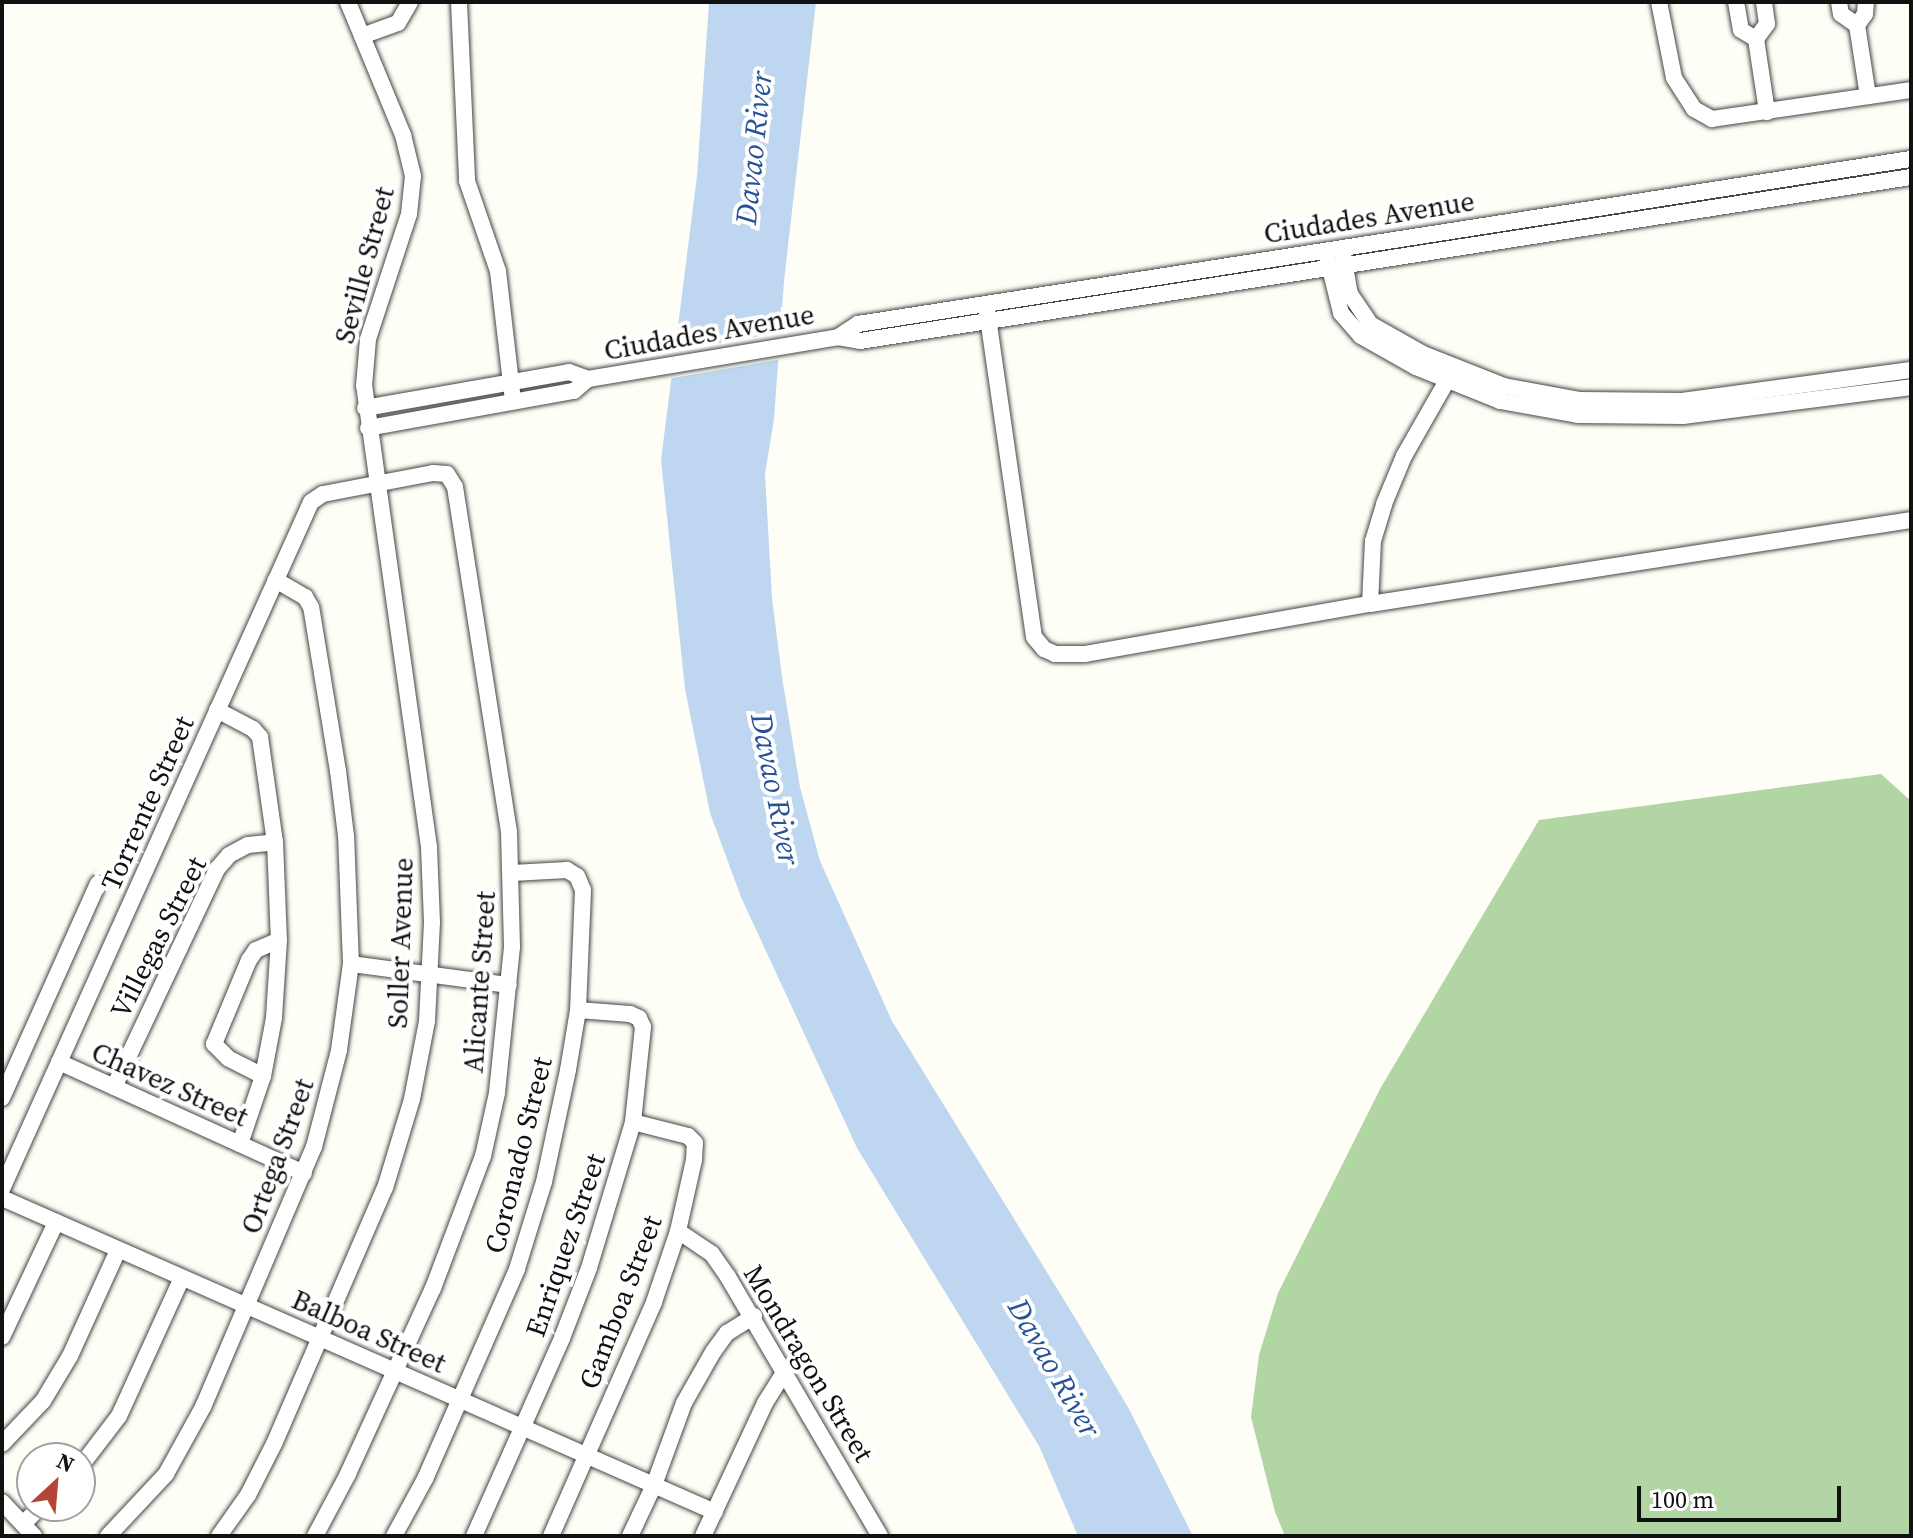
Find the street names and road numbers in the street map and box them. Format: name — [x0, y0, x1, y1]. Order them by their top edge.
street label: Seville Street — [327, 183, 401, 347]
street label: Ciudades Avenue — [1261, 184, 1477, 250]
street label: Ciudades Avenue — [601, 297, 817, 367]
street label: Torrente Street — [94, 711, 200, 895]
street label: Villegas Street — [103, 851, 213, 1023]
street label: Soller Avenue — [380, 857, 420, 1029]
street label: Alicante Street — [456, 890, 502, 1074]
street label: Chavez Street — [87, 1035, 253, 1133]
street label: Coronado Street — [477, 1053, 559, 1257]
street label: Ortega Street — [233, 1074, 321, 1238]
street label: Enriquez Street — [518, 1149, 612, 1341]
street label: Gamboa Street — [572, 1211, 668, 1393]
street label: Mondragon Street — [737, 1258, 881, 1468]
street label: Balboa Street — [287, 1282, 451, 1380]

